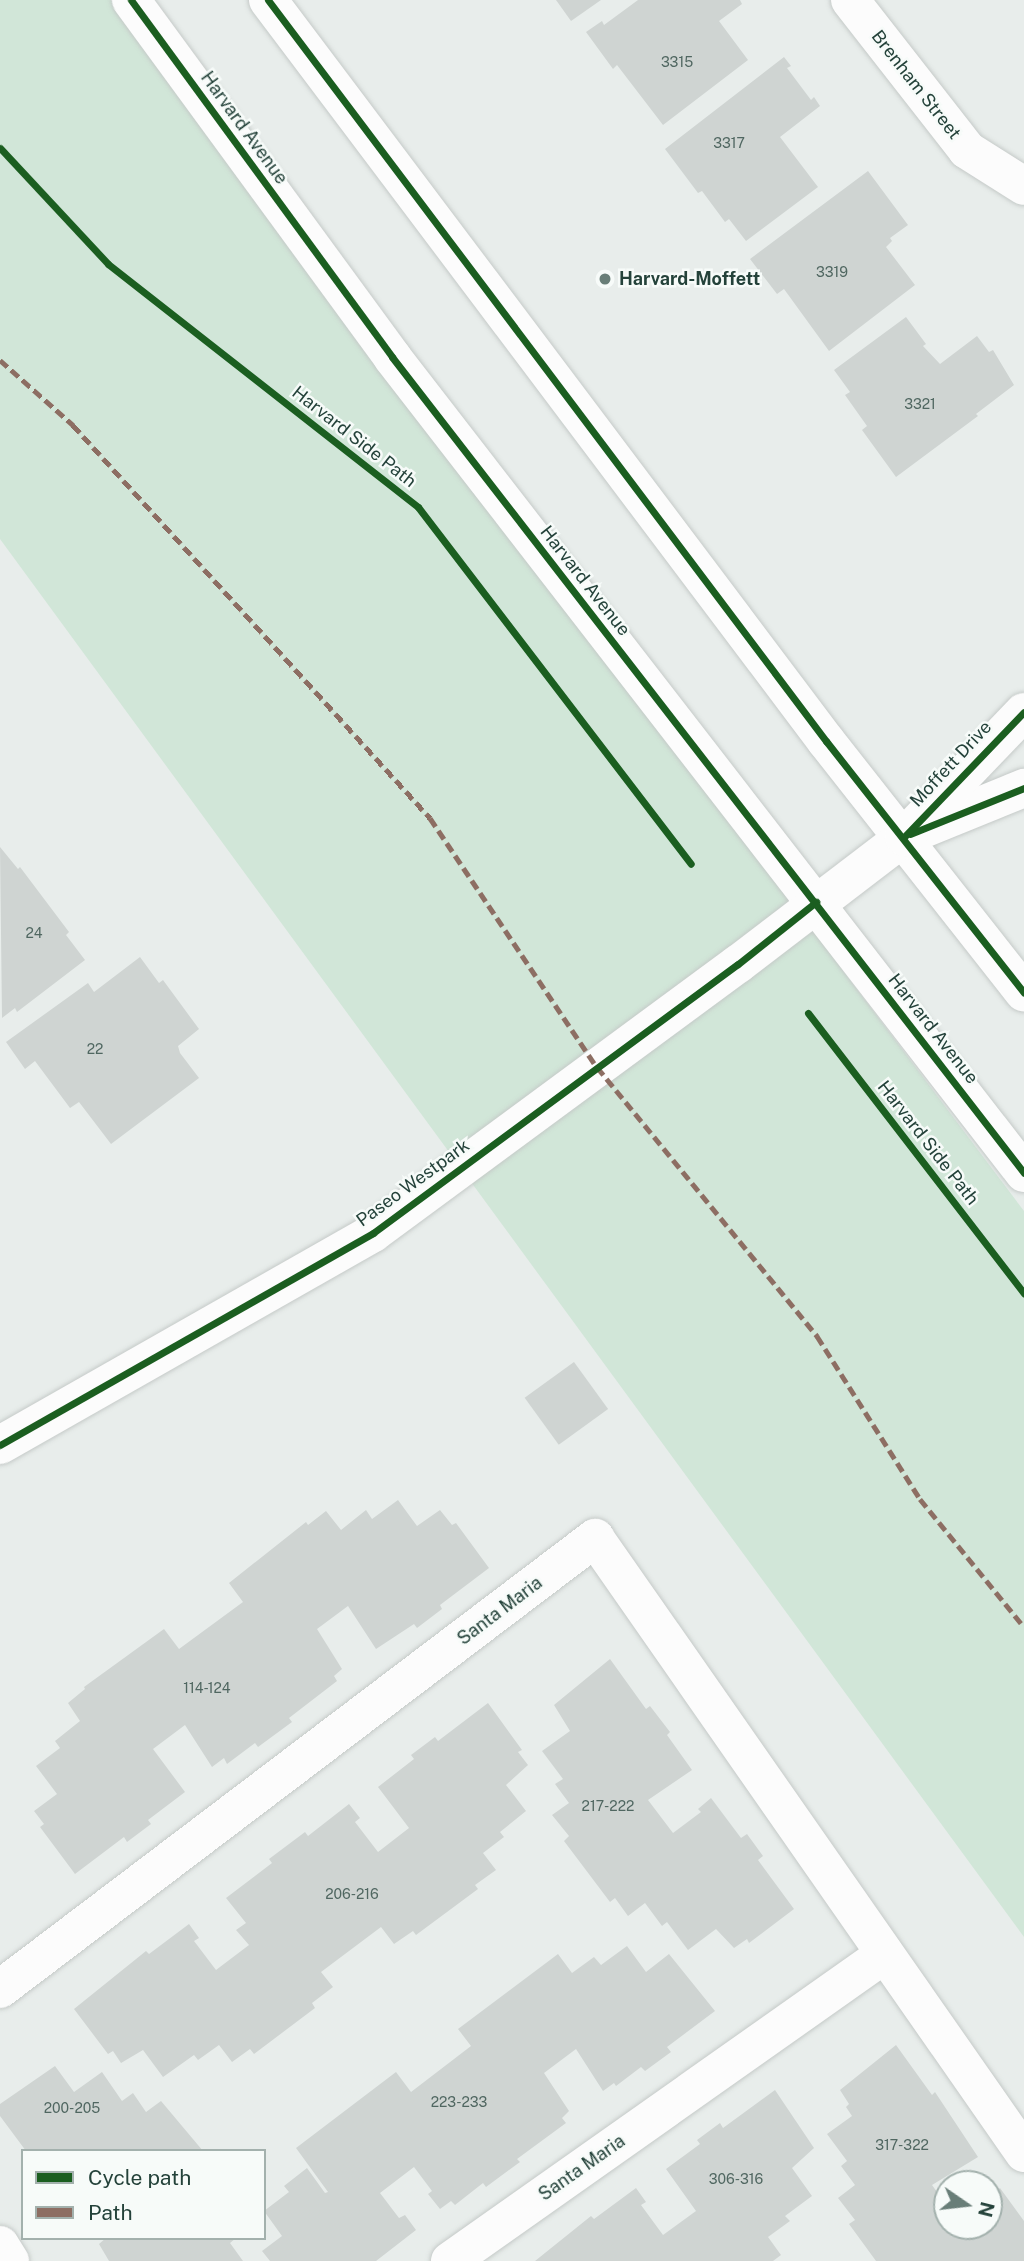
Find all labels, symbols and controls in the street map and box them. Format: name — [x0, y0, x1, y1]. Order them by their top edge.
street label: Brenham Street — [867, 26, 965, 144]
house number: 3315 — [661, 54, 693, 70]
street label: Harvard Avenue — [196, 68, 292, 188]
house number: 3317 — [713, 135, 745, 151]
house number: 3319 — [816, 264, 848, 280]
place label: Harvard-Moffett — [619, 268, 760, 290]
marker: Harvard-Moffett — [597, 271, 613, 287]
street label: Harvard Side Path — [288, 382, 420, 492]
house number: 3321 — [904, 396, 936, 412]
street label: Harvard Avenue — [535, 522, 635, 640]
street label: Moffett Drive — [906, 717, 996, 811]
house number: 24 — [25, 925, 43, 941]
street label: Harvard Avenue — [883, 970, 983, 1088]
house number: 22 — [87, 1041, 103, 1057]
street label: Harvard Side Path — [873, 1077, 983, 1209]
street label: Paseo Westpark — [352, 1135, 474, 1231]
street label: Santa Maria — [453, 1572, 547, 1650]
house number: 114-124 — [183, 1680, 231, 1696]
house number: 217-222 — [582, 1798, 634, 1814]
house number: 206-216 — [325, 1886, 379, 1902]
house number: 223-233 — [431, 2094, 487, 2110]
house number: 200-205 — [44, 2100, 100, 2116]
street label: Santa Maria — [535, 2130, 629, 2206]
house number: 317-322 — [875, 2137, 929, 2153]
legend — [21, 2149, 266, 2240]
text: Cycle path — [88, 2165, 191, 2190]
north arrow — [933, 2170, 1003, 2240]
house number: 306-316 — [709, 2171, 763, 2187]
text: Path — [88, 2200, 133, 2225]
text: N — [974, 2200, 999, 2219]

